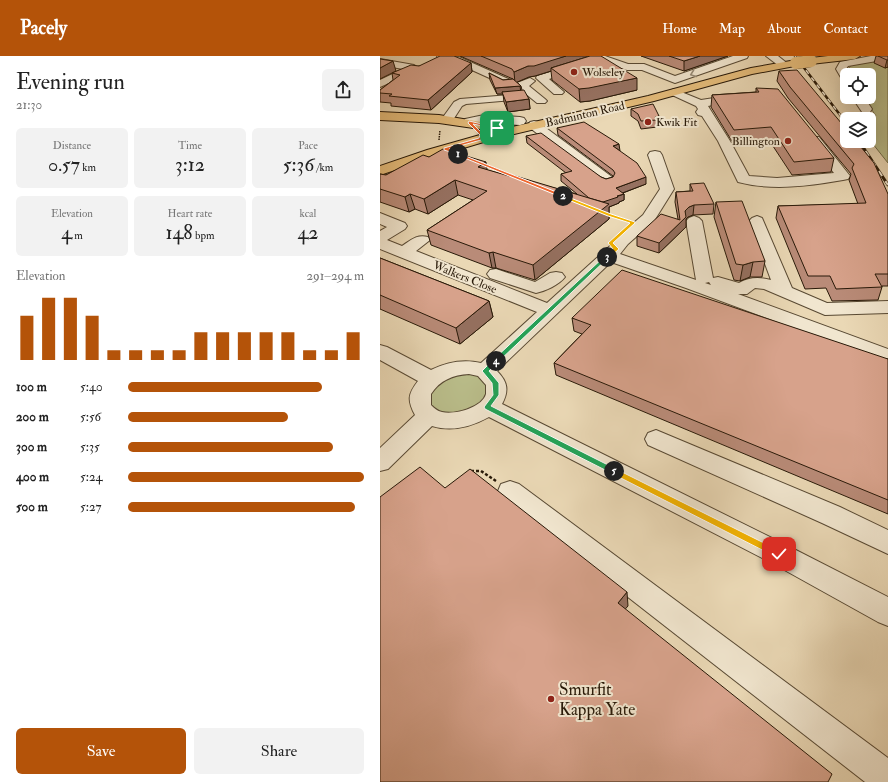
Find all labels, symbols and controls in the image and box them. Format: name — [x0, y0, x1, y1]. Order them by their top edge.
text: Pacely — [20, 16, 67, 40]
text: Home — [662, 20, 697, 37]
text: Map — [719, 20, 745, 37]
text: About — [767, 20, 801, 37]
text: Contact — [823, 20, 868, 37]
place label: Wolseley — [581, 65, 625, 80]
marker: Wolseley — [569, 67, 579, 77]
text: Evening run — [16, 68, 125, 96]
map controls — [840, 68, 876, 148]
button: locate — [840, 68, 876, 104]
button: share — [322, 69, 364, 111]
one-way arrow — [689, 69, 696, 77]
text: 21:30 — [16, 97, 42, 113]
street label: Badminton Road — [544, 98, 626, 131]
pin — [480, 111, 514, 145]
button: layers — [840, 112, 876, 148]
place label: Kwik Fit — [656, 115, 697, 130]
icon: arrive — [486, 117, 508, 139]
marker: Kwik Fit — [643, 117, 653, 127]
place label: Billington — [732, 134, 780, 149]
marker: Billington — [783, 136, 793, 146]
text: Distance — [53, 139, 91, 152]
text: Time — [178, 139, 202, 152]
text: Pace — [298, 139, 318, 152]
pin: 1 — [448, 144, 468, 164]
text: 1 — [456, 147, 460, 160]
text: 0.57 — [48, 152, 80, 177]
text: 3:12 — [175, 152, 205, 177]
text: 5:36 — [283, 152, 314, 177]
text: km — [80, 161, 96, 174]
text: /km — [314, 161, 333, 174]
pin: 2 — [553, 186, 573, 206]
text: 2 — [560, 189, 566, 202]
text: Elevation — [51, 207, 93, 220]
text: Heart rate — [168, 207, 212, 220]
text: kcal — [300, 207, 316, 220]
text: 4 — [61, 220, 72, 245]
text: 148 — [165, 220, 193, 245]
text: 42 — [298, 220, 318, 245]
text: m — [72, 229, 83, 242]
text: bpm — [193, 229, 215, 242]
pin: 3 — [597, 247, 617, 267]
text: 3 — [605, 250, 609, 263]
street label: Walkers Close — [430, 257, 499, 297]
text: Elevation — [16, 268, 66, 284]
text: 291–294 m — [307, 268, 364, 284]
pin: 4 — [486, 351, 506, 371]
text: 4 — [493, 354, 499, 367]
text: 100 m — [16, 379, 47, 395]
text: 5:40 — [80, 379, 103, 395]
text: 200 m — [16, 409, 49, 425]
text: 5:56 — [80, 409, 101, 425]
text: 300 m — [16, 439, 47, 455]
text: 5:35 — [80, 439, 100, 455]
pin: 5 — [604, 461, 624, 481]
text: 5 — [612, 464, 616, 477]
text: 400 m — [16, 469, 49, 485]
text: 5:24 — [80, 469, 103, 485]
text: 500 m — [16, 499, 48, 515]
text: 5:27 — [80, 499, 101, 515]
pin — [762, 537, 796, 571]
icon: check — [768, 543, 790, 565]
place label: Smurfit Kappa Yate — [559, 679, 635, 721]
marker: Smurfit Kappa Yate — [546, 694, 556, 704]
button: Save — [16, 728, 186, 774]
button: Share — [194, 728, 364, 774]

